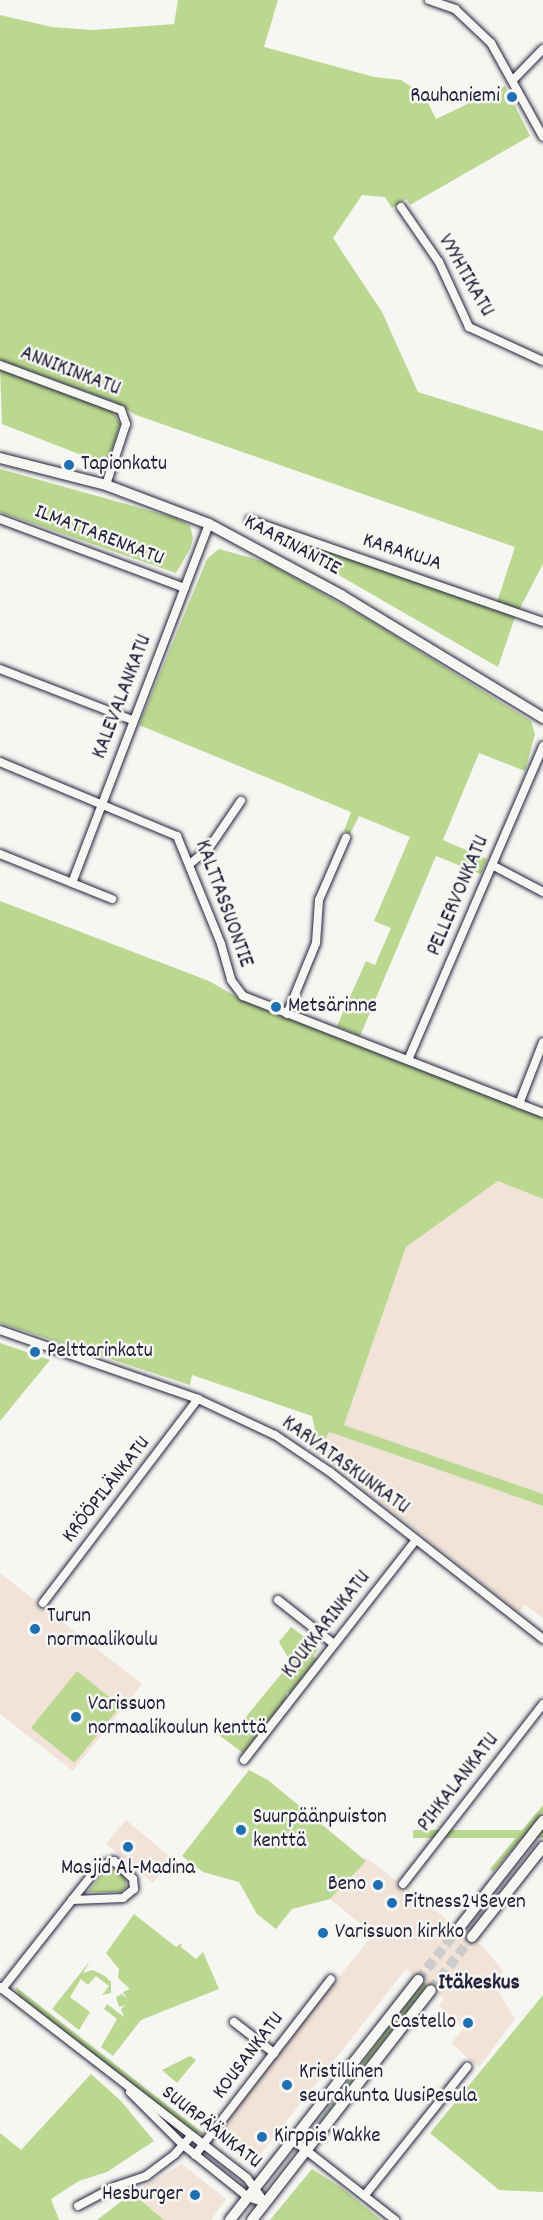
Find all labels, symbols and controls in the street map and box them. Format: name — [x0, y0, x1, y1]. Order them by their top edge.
place label: Rauhaniemi — [410, 84, 500, 110]
marker: Rauhaniemi — [505, 90, 519, 104]
street label: VYYHTIKATU — [431, 230, 499, 322]
street label: ANNIKINKATU — [16, 341, 124, 403]
place label: Tapionkatu — [81, 452, 167, 478]
marker: Tapionkatu — [62, 458, 76, 472]
street label: ILMATTARENKATU — [31, 500, 167, 572]
street label: KAARINANTIE — [239, 510, 345, 582]
street label: KARAKUJA — [359, 528, 445, 578]
street label: KALEVALANKATU — [88, 631, 158, 763]
street label: PELLERVONKATU — [422, 832, 496, 960]
street label: KALTTASSUONTIE — [188, 837, 258, 971]
place label: Metsärinne — [288, 994, 377, 1020]
marker: Metsärinne — [269, 1000, 283, 1014]
place label: Pelttarinkatu — [47, 1339, 153, 1365]
marker: Pelttarinkatu — [28, 1345, 42, 1359]
street label: KARVATASKUNKATU — [276, 1411, 414, 1521]
street label: KRÖÖPILÄNKATU — [58, 1432, 156, 1548]
street label: KOUKKARINKATU — [277, 1566, 377, 1684]
place label: Turun normaalikoulu — [47, 1604, 158, 1654]
marker: Turun normaalikoulu — [28, 1622, 42, 1636]
place label: Varissuon normaalikoulun kenttä — [88, 1692, 267, 1742]
marker: Varissuon normaalikoulun kenttä — [69, 1710, 83, 1724]
street label: PIHKALANKATU — [413, 1729, 505, 1837]
place label: Suurpäänpuiston kenttä — [253, 1805, 387, 1855]
marker: Suurpäänpuiston kenttä — [234, 1823, 248, 1837]
marker: Masjid Al-Madina — [121, 1840, 135, 1854]
place label: Masjid Al-Madina — [61, 1856, 195, 1882]
place label: Beno — [328, 1872, 366, 1898]
marker: Beno — [371, 1878, 385, 1892]
place label: Fitness24Seven — [404, 1890, 526, 1916]
marker: Fitness24Seven — [385, 1896, 399, 1910]
place label: Varissuon kirkko — [335, 1920, 464, 1946]
marker: Varissuon kirkko — [316, 1926, 330, 1940]
district label: Itäkeskus — [438, 1971, 520, 1997]
street label: KOUSANKATU — [208, 2007, 290, 2105]
place label: Castello — [391, 2010, 456, 2036]
marker: Castello — [461, 2016, 475, 2030]
place label: Kristillinen seurakunta UusiPesula — [299, 2060, 477, 2110]
marker: Kristillinen seurakunta UusiPesula — [280, 2078, 294, 2092]
street label: SUURPÄÄNKATU — [156, 2081, 266, 2175]
place label: Kirppis Wakke — [274, 2124, 381, 2150]
marker: Kirppis Wakke — [255, 2130, 269, 2144]
place label: Hesburger — [102, 2182, 183, 2208]
marker: Hesburger — [188, 2188, 202, 2202]

